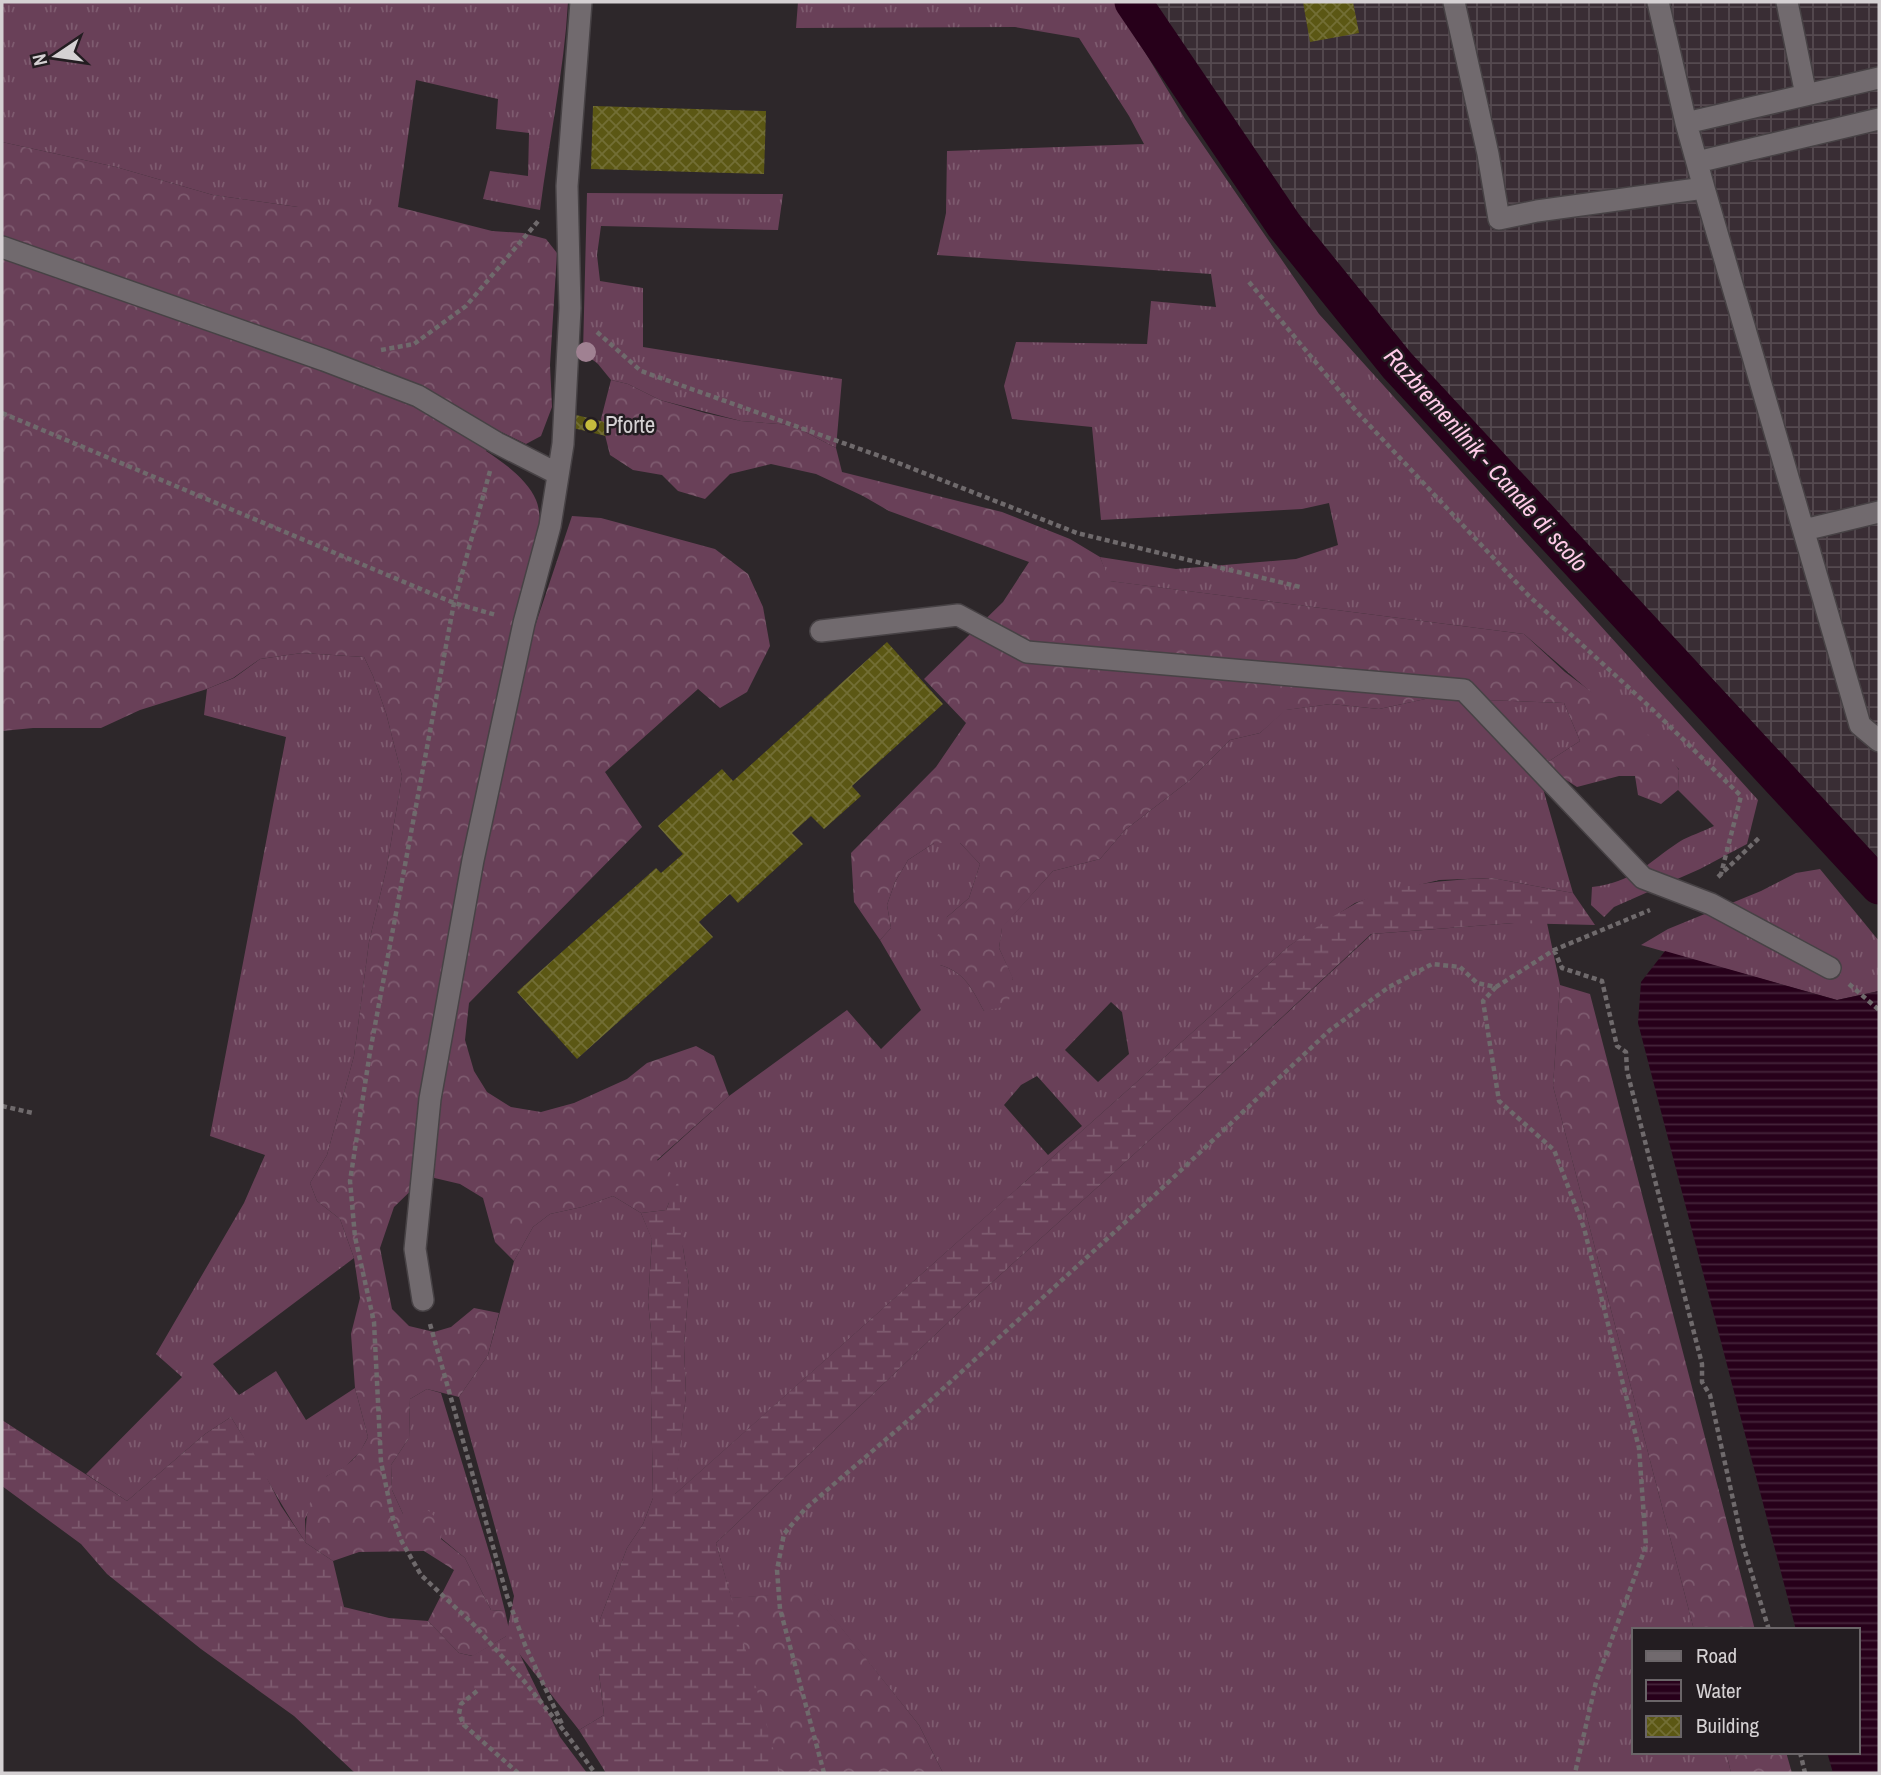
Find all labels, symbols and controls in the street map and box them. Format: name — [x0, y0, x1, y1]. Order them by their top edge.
north arrow — [21, 21, 91, 91]
text: N — [26, 51, 53, 68]
water label: Razbremenilnik - Canale di scolo — [1378, 341, 1596, 578]
place label: Pforte — [605, 409, 655, 440]
marker: Pforte — [583, 417, 599, 433]
legend — [1632, 1628, 1860, 1754]
text: Road — [1696, 1641, 1737, 1670]
text: Water — [1696, 1676, 1742, 1705]
text: Building — [1696, 1711, 1760, 1740]

